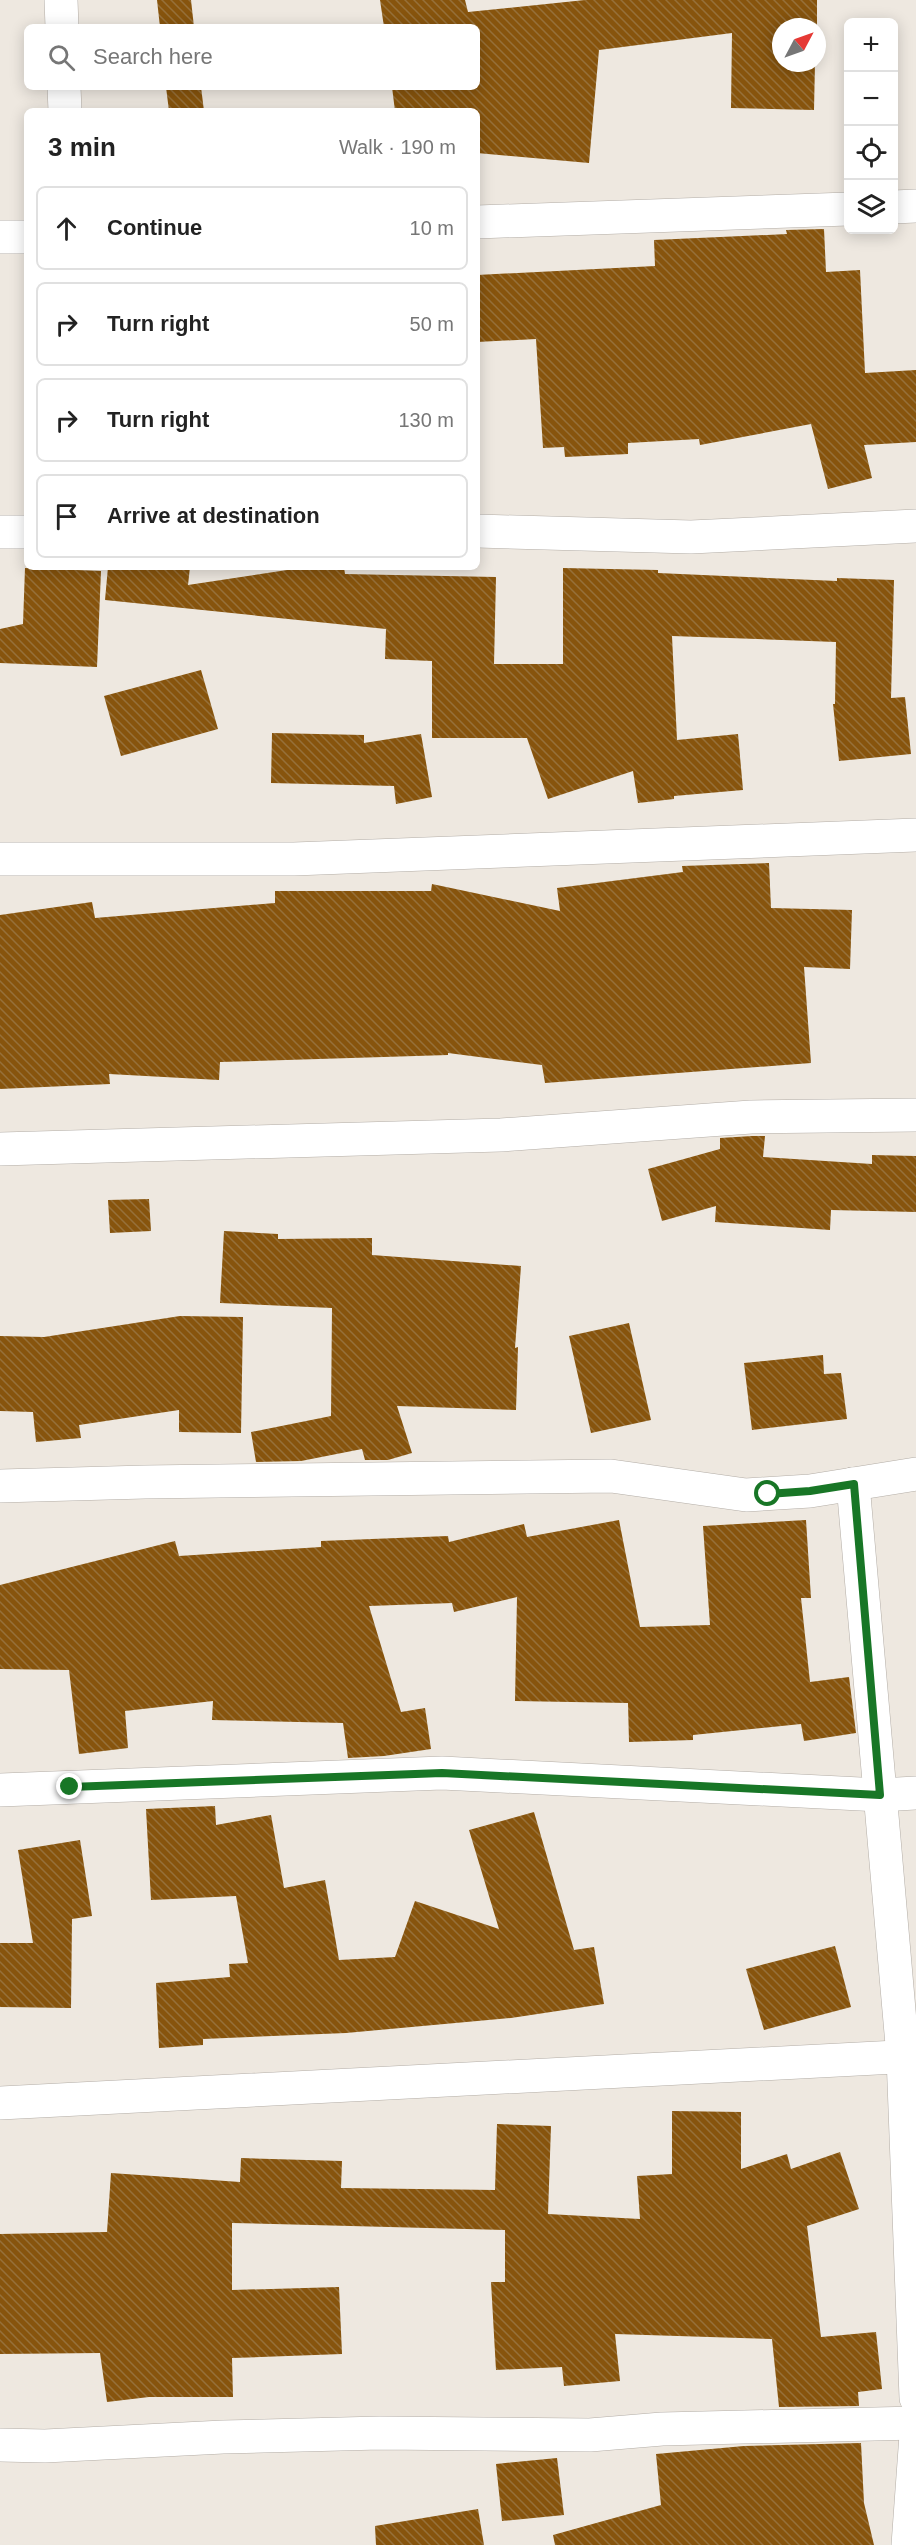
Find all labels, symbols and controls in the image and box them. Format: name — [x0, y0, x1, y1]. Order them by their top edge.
north arrow — [772, 18, 826, 72]
map controls — [844, 18, 898, 234]
button: + — [844, 18, 898, 72]
search box — [24, 24, 480, 90]
icon: search — [45, 41, 78, 74]
text: Search here — [93, 44, 213, 69]
button: − — [844, 72, 898, 126]
button: locate — [844, 126, 898, 180]
text: 3 min — [48, 132, 116, 162]
text: Walk · 190 m — [339, 136, 456, 158]
button: layers — [844, 180, 898, 234]
icon: ahead — [50, 212, 83, 245]
text: Continue — [107, 215, 202, 240]
text: 10 m — [410, 217, 454, 239]
icon: right — [50, 308, 83, 341]
text: Turn right — [107, 311, 209, 336]
text: 50 m — [410, 313, 454, 335]
icon: right — [50, 404, 83, 437]
text: Turn right — [107, 407, 209, 432]
text: 130 m — [398, 409, 454, 431]
icon: arrive — [50, 500, 83, 533]
text: Arrive at destination — [107, 503, 320, 528]
route start — [754, 1480, 780, 1506]
route end — [56, 1773, 82, 1799]

